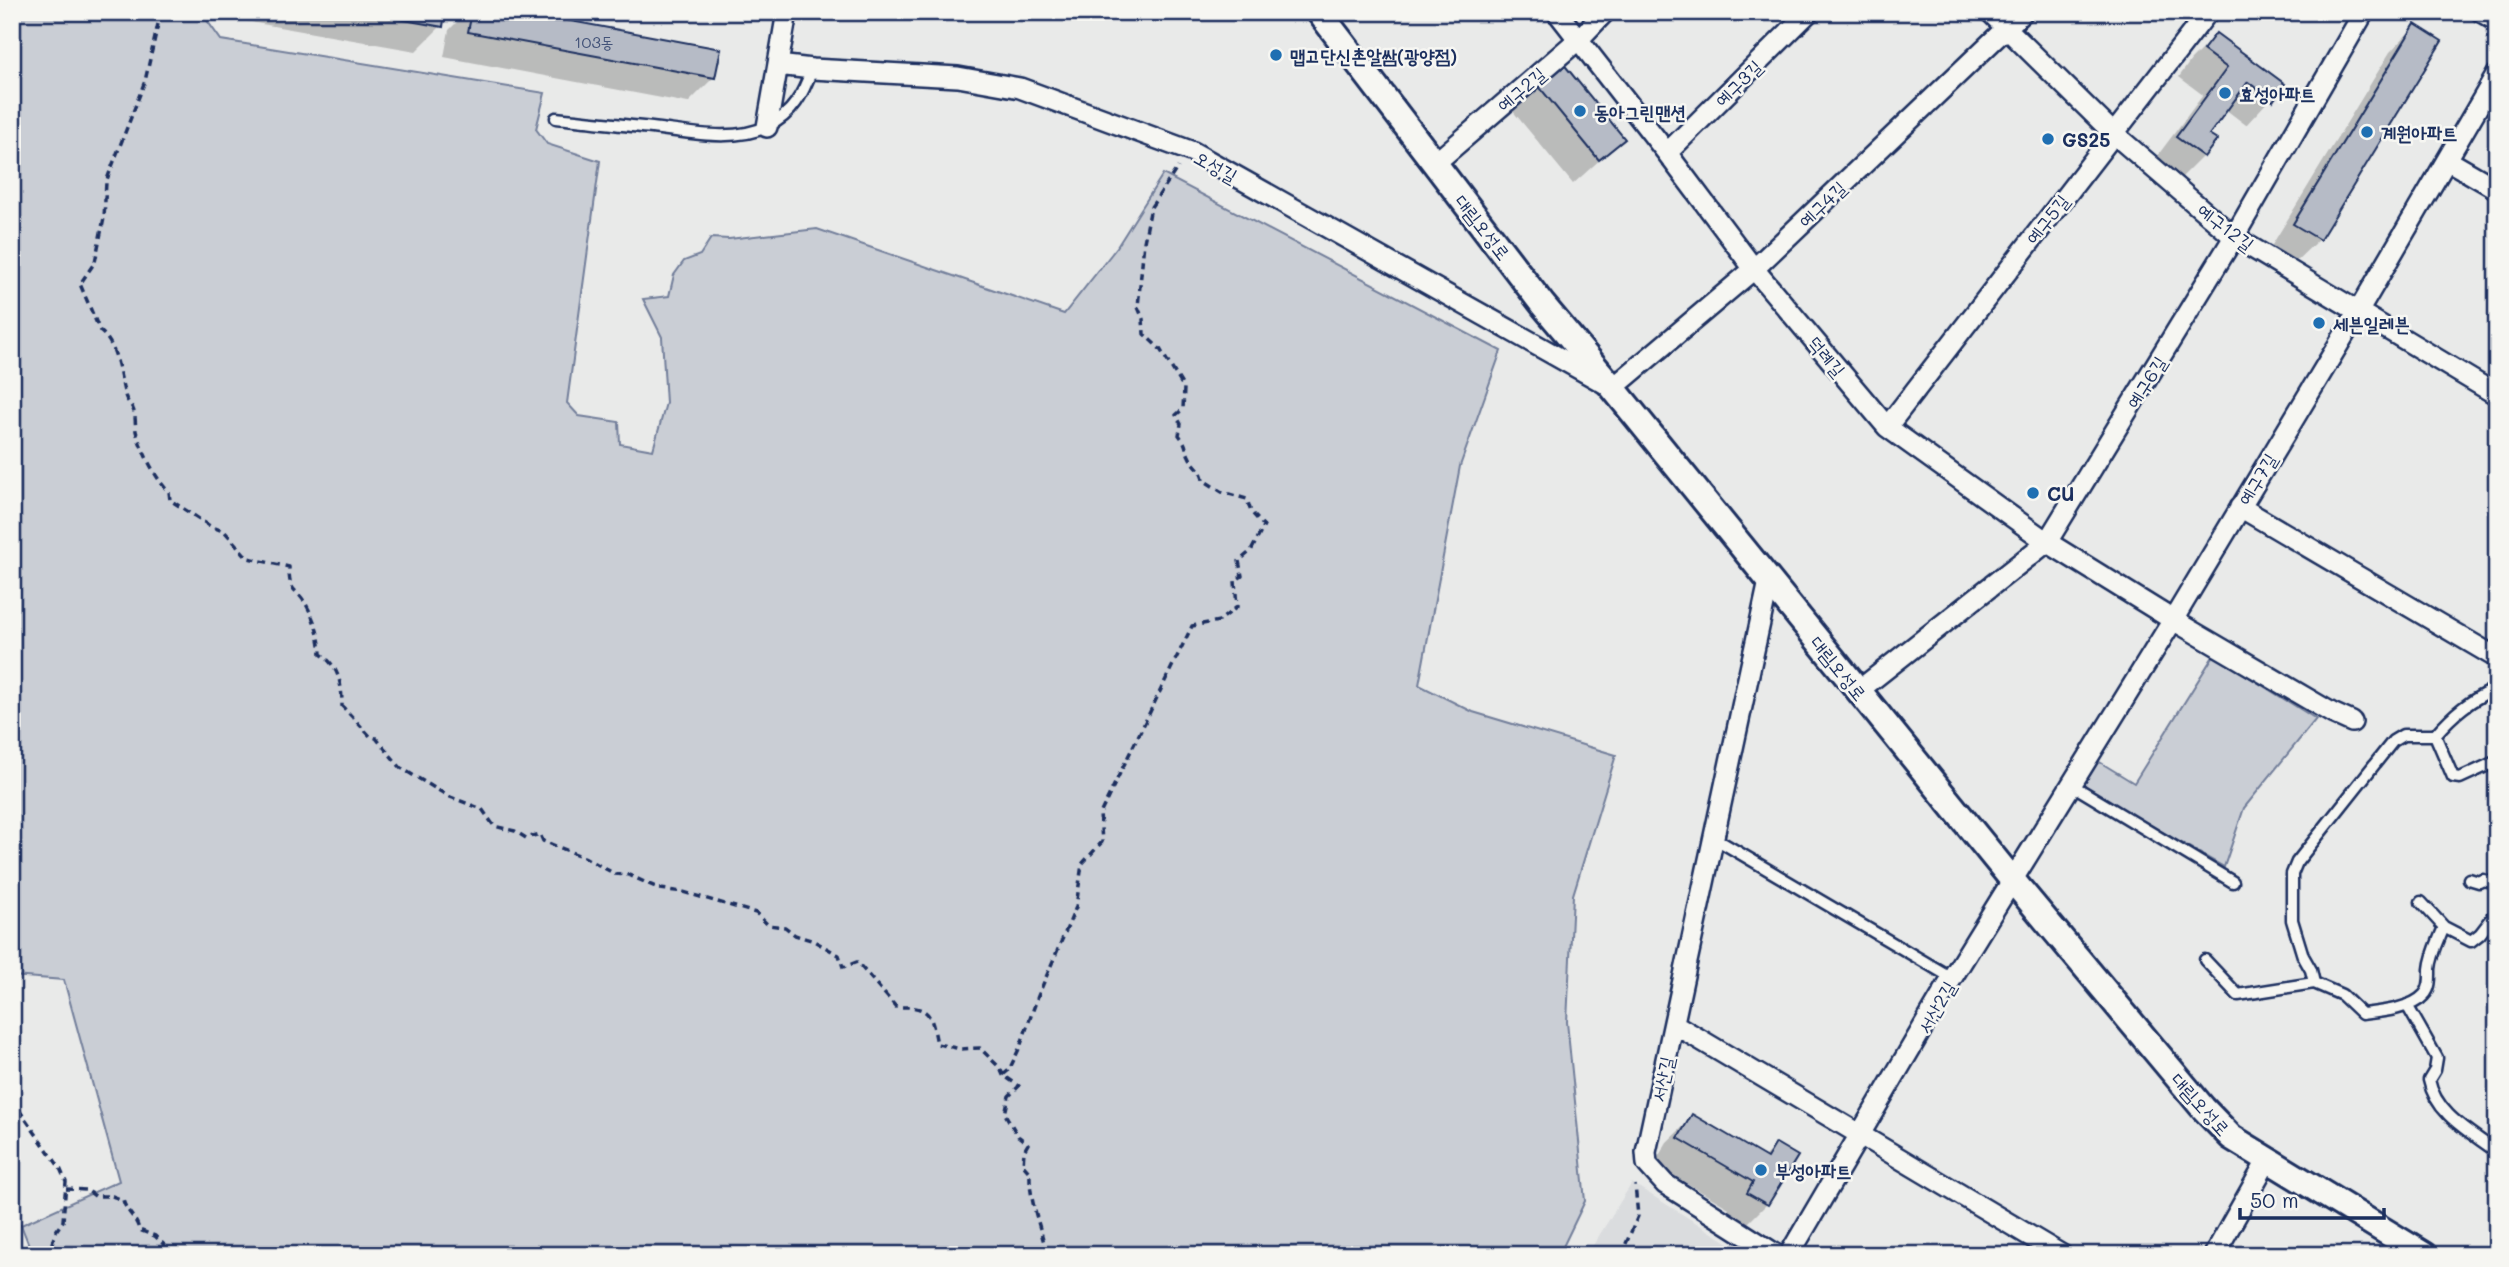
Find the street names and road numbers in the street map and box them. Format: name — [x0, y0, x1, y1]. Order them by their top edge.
street label: 예구3길 — [1709, 54, 1767, 112]
street label: 예구2길 — [1491, 61, 1551, 117]
street label: 오성길 — [1190, 144, 1242, 188]
street label: 예구4길 — [1793, 175, 1851, 233]
street label: 대림오성로 — [1450, 189, 1516, 265]
street label: 예구5길 — [2020, 189, 2074, 249]
street label: 예구12길 — [2193, 197, 2259, 257]
street label: 덕례길 — [1803, 330, 1851, 382]
street label: 예구6길 — [2120, 351, 2172, 413]
street label: 예구7길 — [2232, 448, 2282, 510]
street label: 대림오성로 — [1805, 630, 1873, 706]
street label: 서산2길 — [1911, 976, 1961, 1038]
street label: 서산길 — [1645, 1054, 1679, 1104]
street label: 대림오성로 — [2166, 1067, 2236, 1141]

